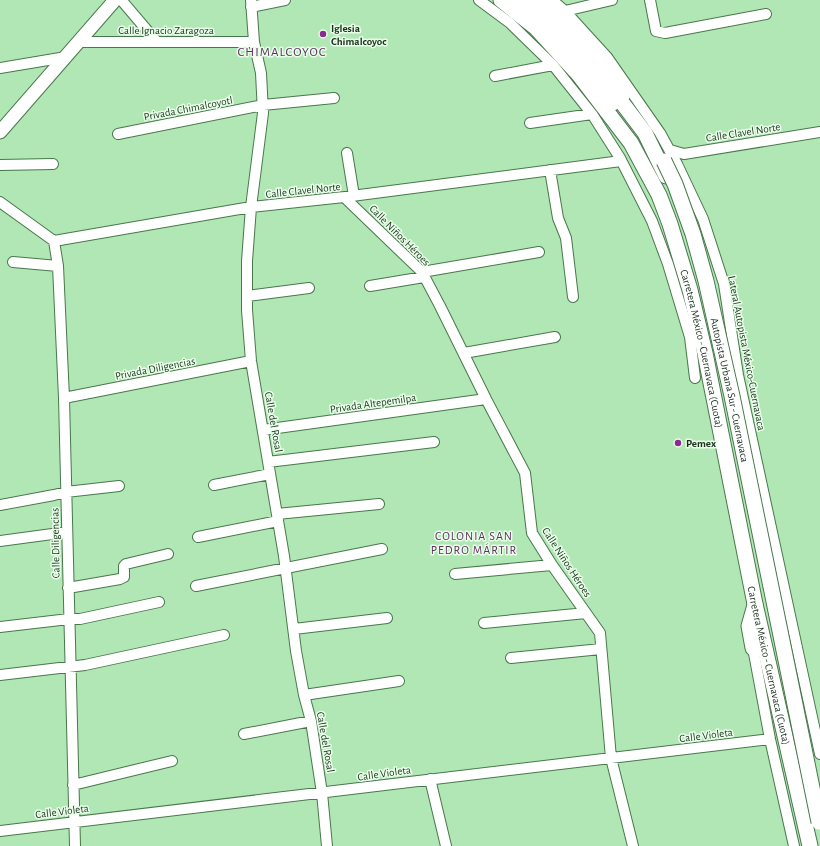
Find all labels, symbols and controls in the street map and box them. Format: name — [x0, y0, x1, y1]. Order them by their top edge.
place label: Iglesia Chimalcoyoc — [331, 23, 387, 47]
street label: Calle Ignacio Zaragoza — [118, 25, 214, 36]
marker: Iglesia Chimalcoyoc — [318, 29, 328, 39]
district label: CHIMALCOYOC — [238, 46, 326, 59]
street label: Privada Chimalcoyotl — [143, 94, 233, 123]
street label: Calle Clavel Norte — [705, 121, 781, 144]
street label: Calle Clavel Norte — [265, 181, 341, 200]
street label: Calle Niños Héroes — [367, 203, 432, 268]
street label: Carretera México - Cuernavaca (Cuota) — [678, 268, 725, 429]
street label: Lateral Autopista México-Cuernavaca — [726, 275, 767, 431]
street label: Autopista Urbana Sur - Cuernavaca — [709, 317, 750, 463]
street label: Privada Diligencias — [114, 355, 196, 382]
street label: Calle del Rosal — [263, 391, 284, 453]
street label: Privada Altepemilpa — [329, 392, 417, 415]
marker: Pemex — [673, 438, 683, 448]
place label: Pemex — [686, 438, 716, 449]
street label: Calle Diligencias — [49, 508, 62, 578]
street label: Calle Niños Héroes — [540, 525, 593, 599]
district label: COLONIA SAN PEDRO MÁRTIR — [431, 530, 517, 556]
street label: Carretera México - Cuernavaca (Cuota) — [746, 585, 792, 746]
street label: Calle del Rosal — [315, 711, 336, 773]
street label: Calle Violeta — [679, 727, 733, 744]
street label: Calle Violeta — [357, 764, 411, 783]
street label: Calle Violeta — [35, 803, 89, 820]

